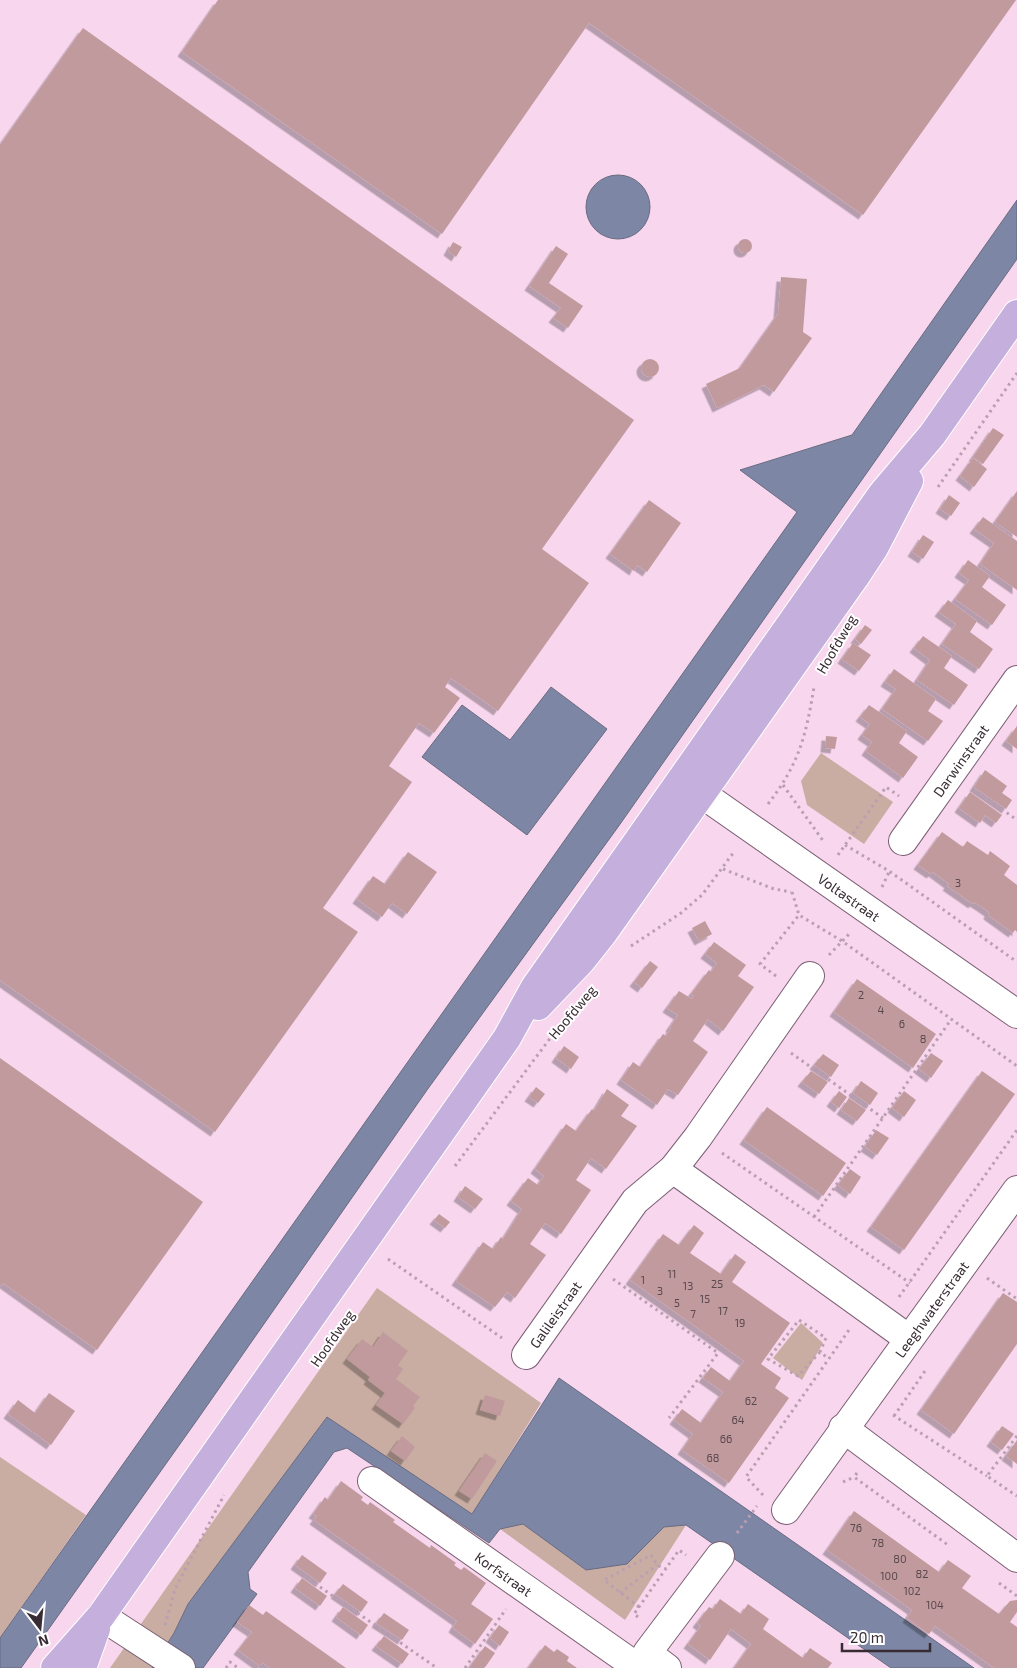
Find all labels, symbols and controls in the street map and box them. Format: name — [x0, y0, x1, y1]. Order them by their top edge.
street label: Hoofdweg — [812, 611, 860, 677]
street label: Darwinstraat — [929, 721, 992, 800]
street label: Voltastraat — [815, 869, 884, 924]
house number: 3 — [955, 876, 961, 889]
street label: Hoofdweg — [544, 981, 600, 1042]
house number: 2 — [858, 988, 864, 1001]
house number: 4 — [878, 1003, 885, 1016]
house number: 6 — [899, 1017, 905, 1030]
house number: 8 — [920, 1032, 926, 1045]
street label: Leeghwaterstraat — [891, 1257, 972, 1360]
house number: 11 — [668, 1267, 676, 1280]
house number: 1 — [641, 1273, 645, 1286]
street label: Galileistraat — [525, 1277, 584, 1351]
house number: 25 — [711, 1277, 723, 1290]
house number: 13 — [683, 1279, 693, 1292]
house number: 3 — [657, 1284, 663, 1297]
house number: 15 — [700, 1292, 710, 1305]
house number: 5 — [674, 1296, 680, 1309]
house number: 17 — [718, 1304, 728, 1317]
street label: Hoofdweg — [306, 1306, 358, 1370]
house number: 7 — [690, 1307, 696, 1320]
house number: 19 — [735, 1316, 745, 1329]
house number: 62 — [745, 1394, 757, 1407]
house number: 64 — [731, 1413, 745, 1426]
house number: 66 — [720, 1432, 732, 1445]
house number: 68 — [707, 1451, 719, 1464]
house number: 76 — [850, 1521, 862, 1534]
house number: 78 — [872, 1536, 884, 1549]
street label: Korfstraat — [472, 1548, 536, 1599]
house number: 80 — [893, 1552, 907, 1565]
house number: 82 — [916, 1567, 928, 1580]
house number: 100 — [880, 1569, 898, 1582]
house number: 102 — [903, 1584, 921, 1597]
house number: 104 — [926, 1598, 944, 1611]
north arrow — [15, 1603, 65, 1653]
scale bar — [842, 1620, 930, 1652]
text: 20 m — [850, 1628, 884, 1646]
text: N — [37, 1631, 51, 1651]

